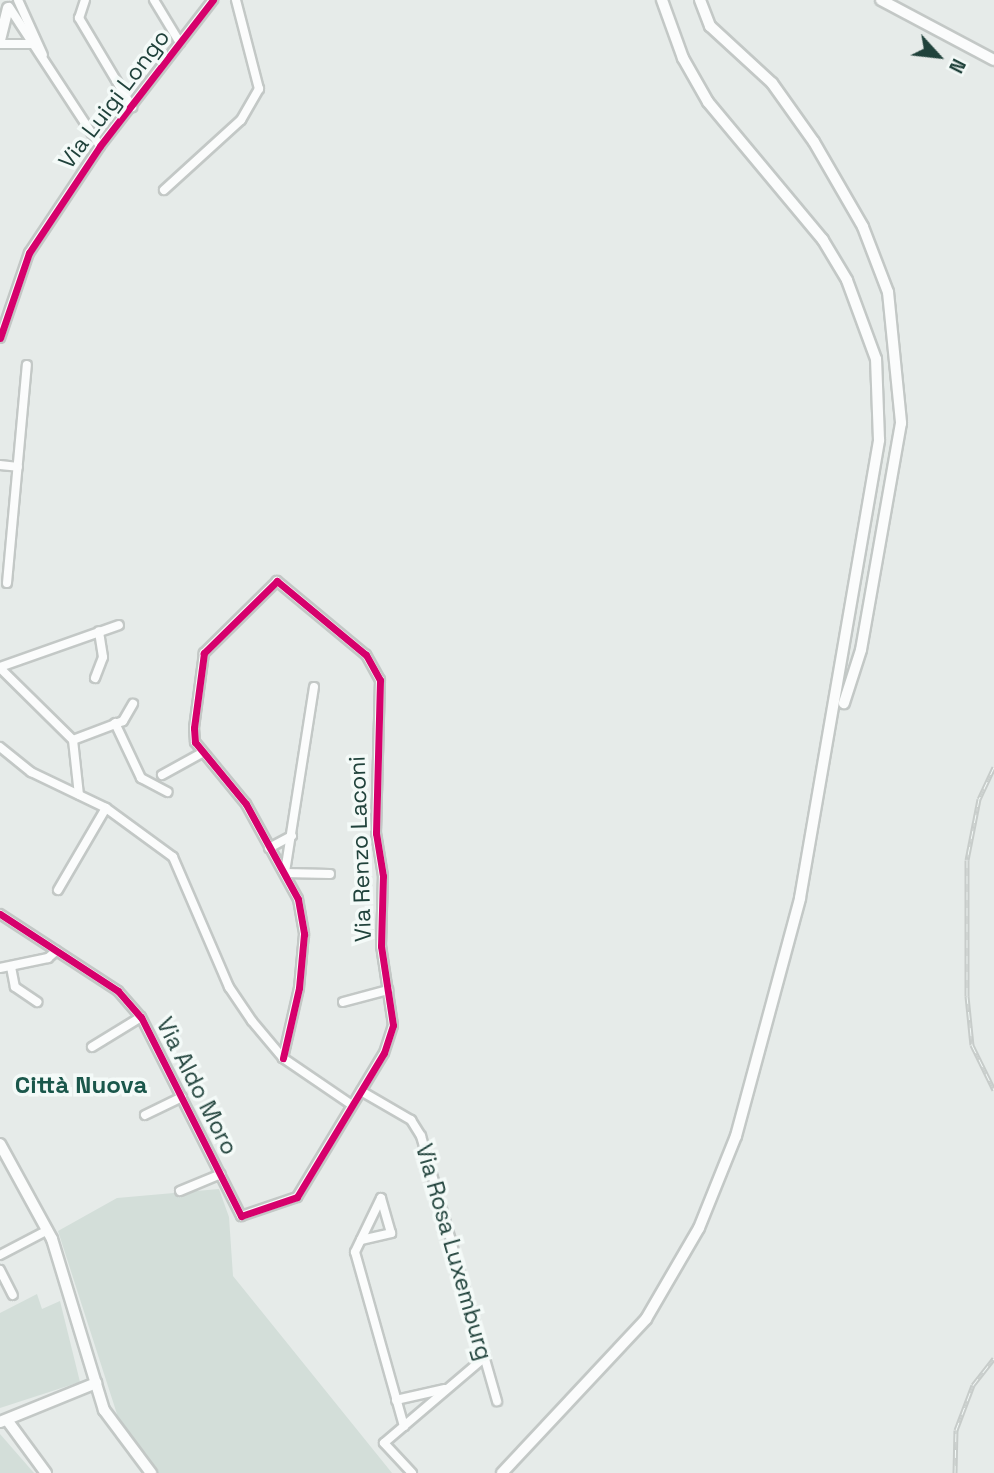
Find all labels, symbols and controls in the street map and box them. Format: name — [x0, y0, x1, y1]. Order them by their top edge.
north arrow — [903, 21, 973, 91]
street label: Via Luigi Longo — [53, 24, 175, 174]
text: N — [943, 54, 971, 77]
street label: Via Renzo Laconi — [343, 756, 377, 942]
street label: Via Aldo Moro — [151, 1013, 243, 1159]
district label: Città Nuova — [15, 1071, 147, 1099]
street label: Via Rosa Luxemburg — [410, 1141, 498, 1363]

